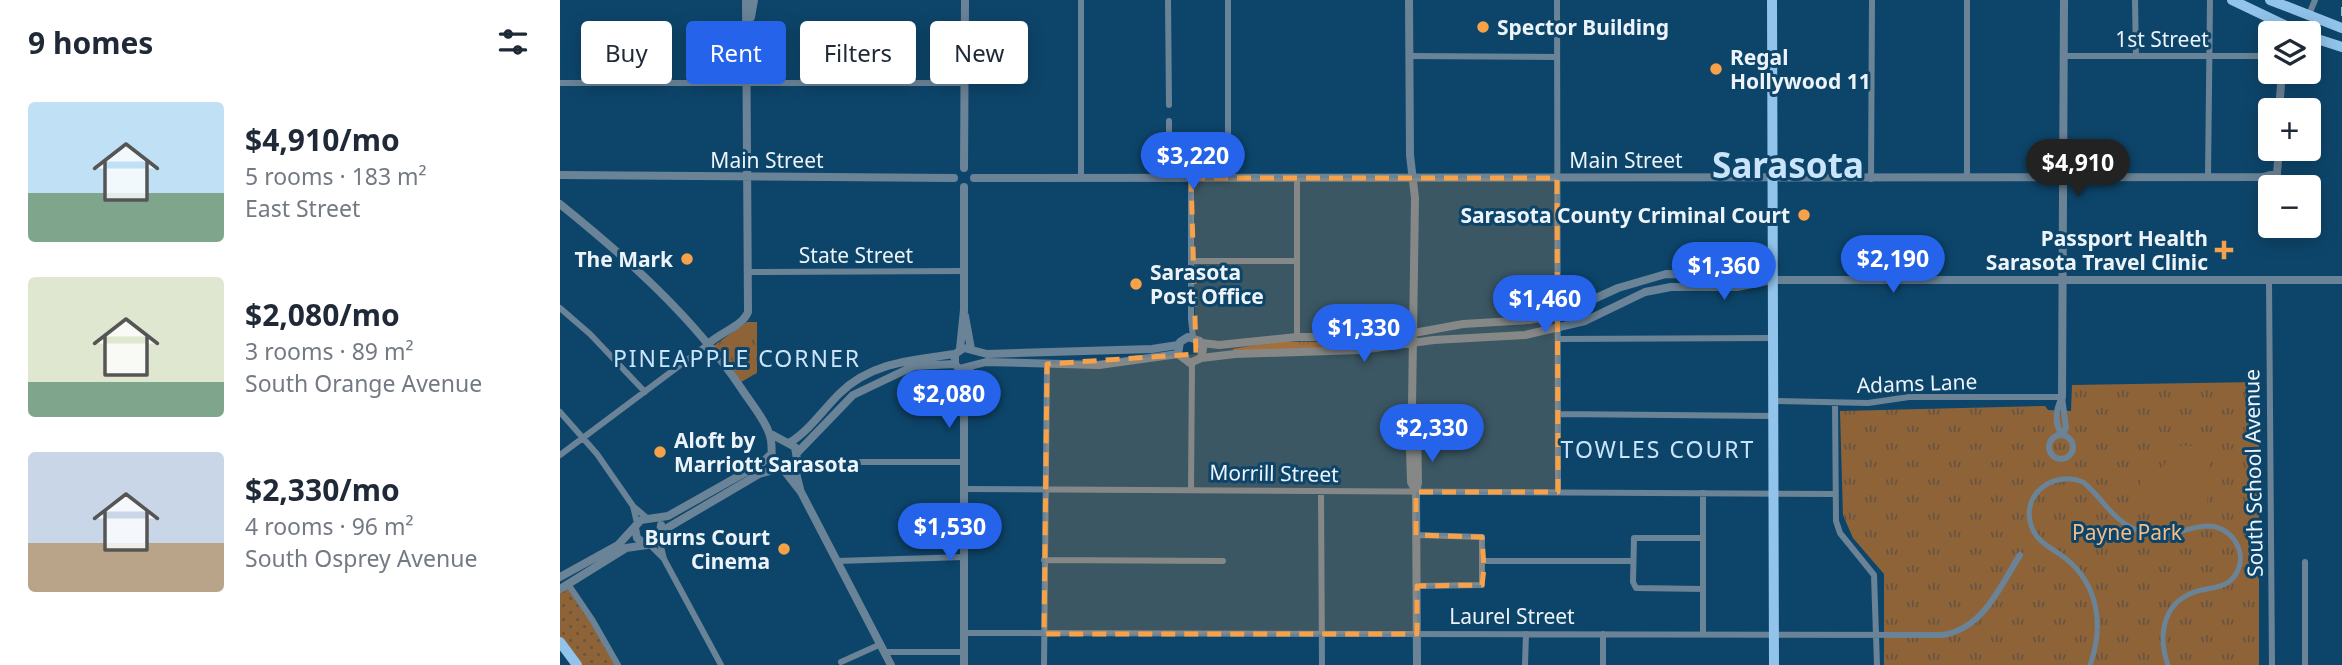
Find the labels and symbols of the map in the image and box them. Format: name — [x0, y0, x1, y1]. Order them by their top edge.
place label: Spector Building — [1497, 13, 1669, 41]
marker: Spector Building — [1475, 19, 1491, 35]
street label: 1st Street — [2115, 25, 2209, 53]
place label: Regal Hollywood 11 — [1730, 43, 1871, 95]
marker: Regal Hollywood 11 — [1708, 61, 1724, 77]
pin: $3,220 — [1136, 132, 1250, 192]
pin: $4,910 — [2021, 140, 2135, 199]
district label: Sarasota — [1712, 141, 1864, 188]
street label: Main Street — [710, 146, 824, 174]
street label: Main Street — [1569, 146, 1683, 174]
place label: Sarasota County Criminal Court — [1460, 201, 1790, 229]
marker: Sarasota County Criminal Court — [1796, 207, 1812, 223]
place label: Passport Health Sarasota Travel Clinic — [1986, 224, 2208, 276]
pin: $2,190 — [1836, 236, 1950, 295]
marker: Passport Health Sarasota Travel Clinic — [2214, 240, 2234, 260]
street label: State Street — [799, 241, 914, 269]
pin: $1,360 — [1667, 243, 1781, 302]
place label: The Mark — [574, 245, 674, 273]
marker: The Mark — [679, 251, 695, 267]
place label: Sarasota Post Office — [1150, 258, 1264, 310]
marker: Sarasota Post Office — [1128, 276, 1144, 292]
pin: $1,460 — [1488, 276, 1602, 335]
pin: $1,330 — [1307, 304, 1421, 364]
district label: PINEAPPLE CORNER — [613, 342, 861, 374]
street label: Adams Lane — [1856, 367, 1978, 399]
street label: South School Avenue — [2237, 369, 2269, 577]
pin: $2,080 — [892, 370, 1006, 430]
pin: $2,330 — [1375, 405, 1489, 464]
place label: Aloft by Marriott Sarasota — [674, 426, 859, 478]
district label: TOWLES COURT — [1561, 433, 1755, 465]
marker: Aloft by Marriott Sarasota — [652, 444, 668, 460]
street label: Morrill Street — [1209, 458, 1339, 488]
pin: $1,530 — [893, 504, 1007, 563]
park label: Payne Park — [2072, 518, 2183, 546]
place label: Burns Court Cinema — [645, 523, 770, 575]
marker: Burns Court Cinema — [776, 541, 792, 557]
street label: Laurel Street — [1449, 602, 1575, 630]

